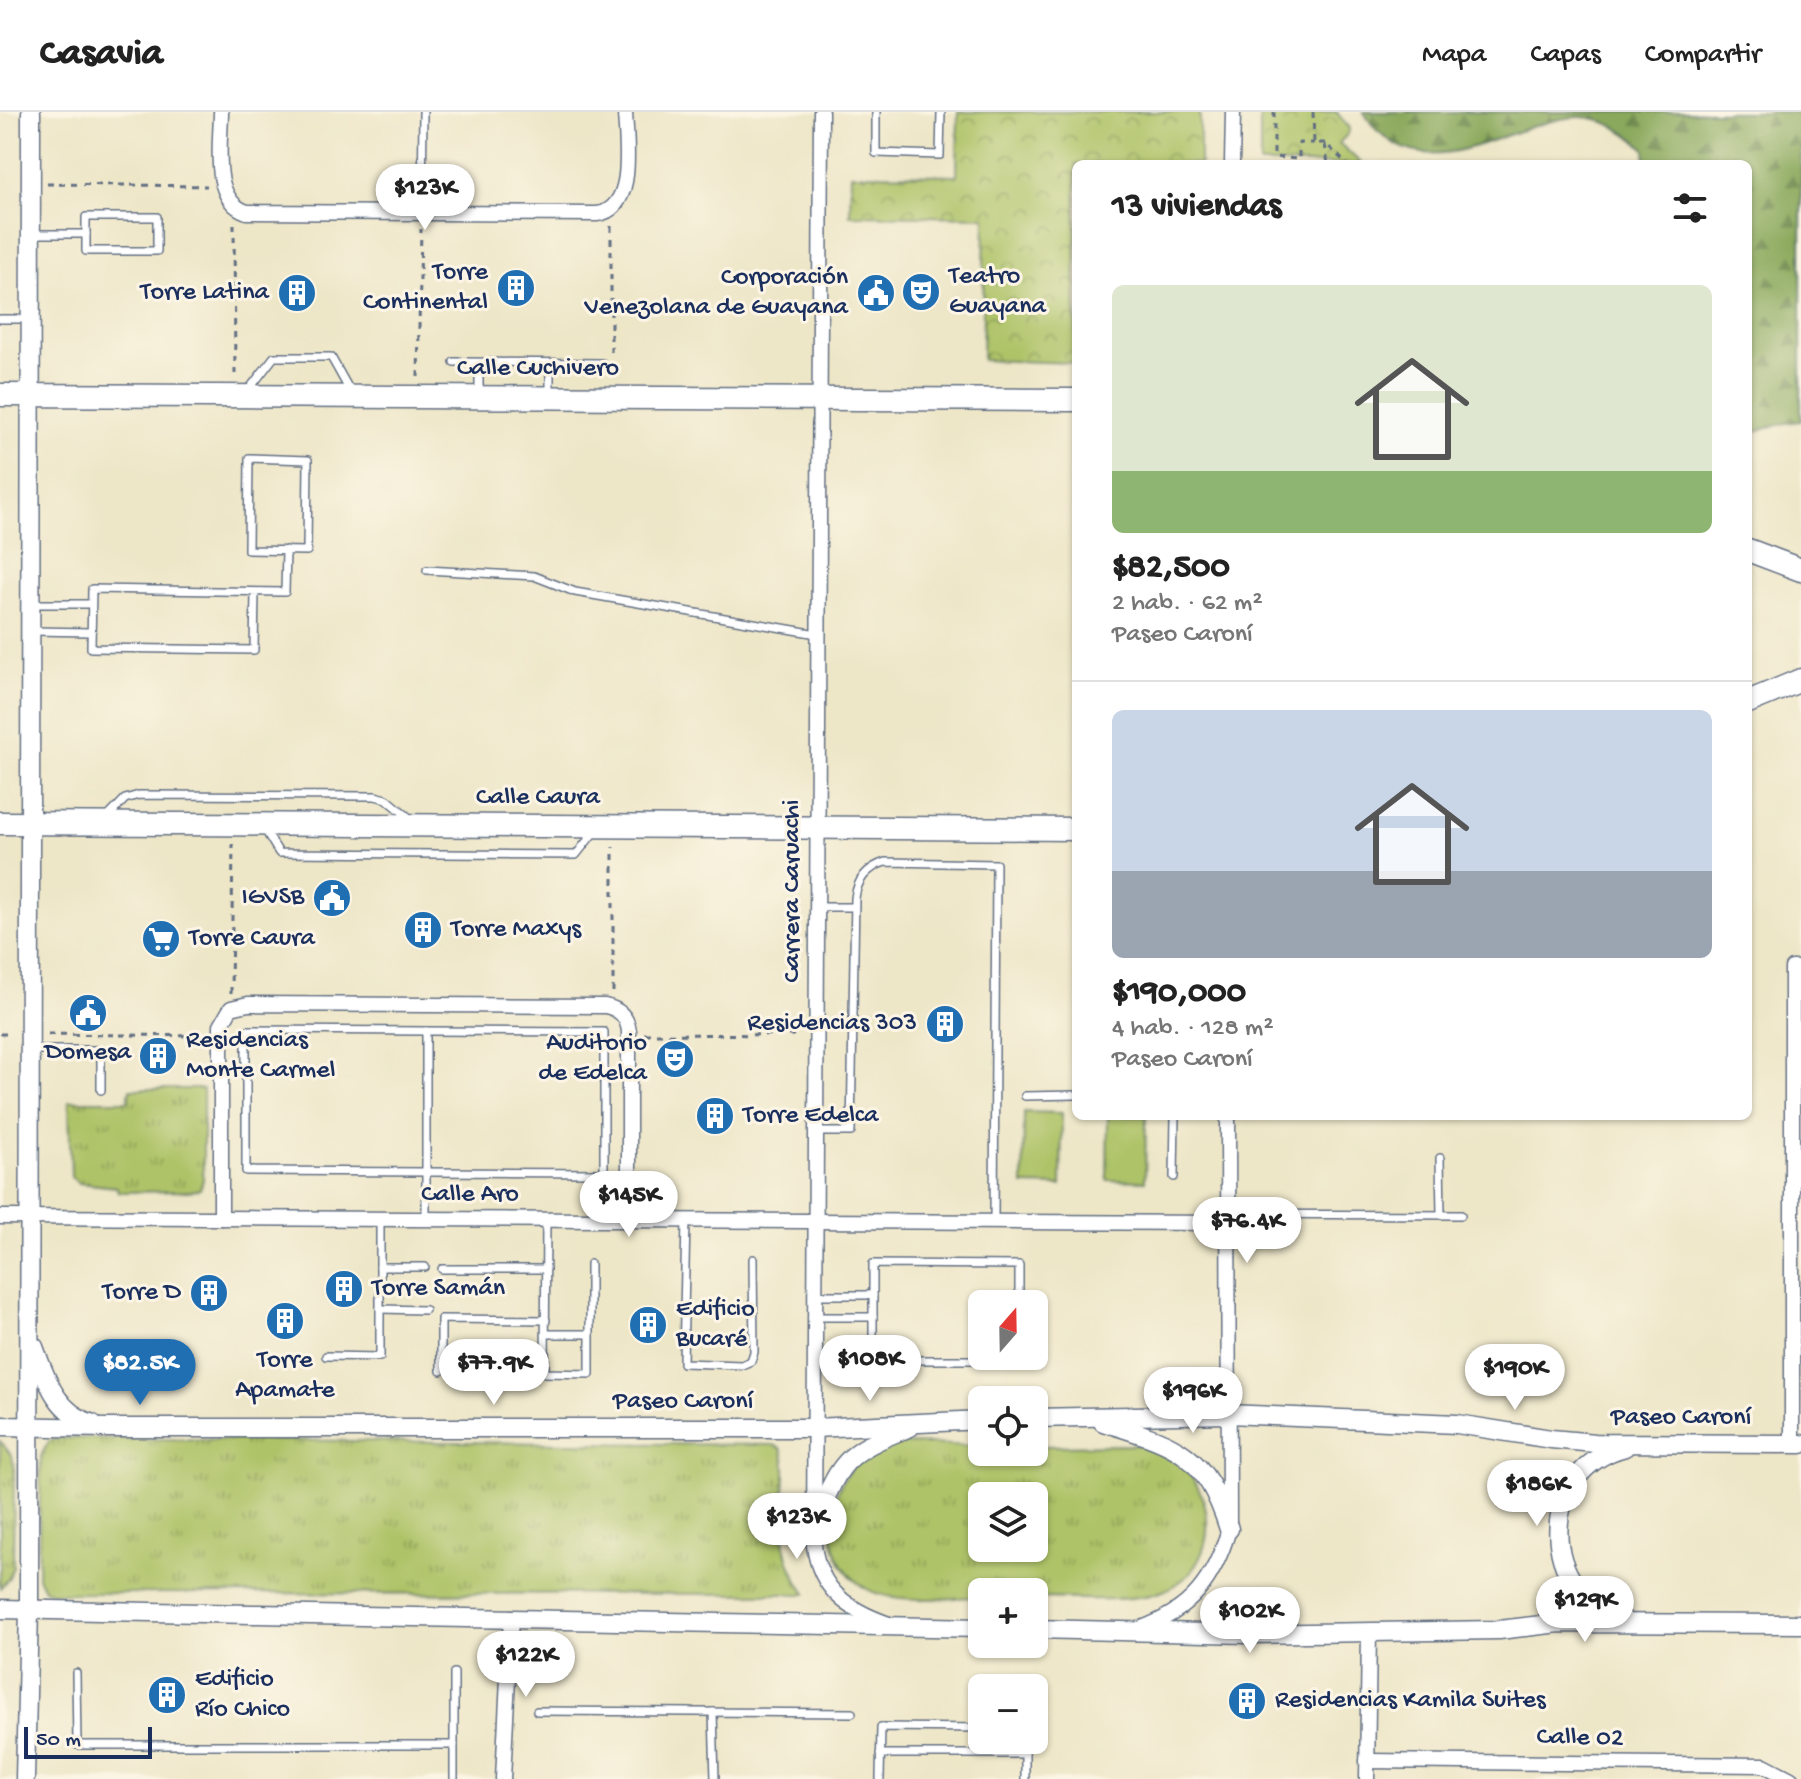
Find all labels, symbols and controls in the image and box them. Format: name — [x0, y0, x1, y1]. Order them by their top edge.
text: Casavia — [40, 33, 163, 77]
text: Mapa — [1422, 39, 1486, 72]
text: Capas — [1530, 39, 1601, 72]
text: Compartir — [1645, 39, 1761, 72]
pin: $123K — [369, 164, 481, 232]
text: $123K — [394, 174, 456, 205]
icon: filters — [1668, 186, 1712, 230]
text: 13 viviendas — [1112, 188, 1281, 228]
place label: Torre Continental — [363, 258, 489, 319]
place label: Teatro Guayana — [947, 262, 1048, 323]
place label: Corporación Venezolana de Guayana — [583, 263, 850, 324]
building icon: Torre Continental — [495, 267, 537, 309]
theatre icon: Teatro Guayana — [900, 271, 942, 313]
building icon: Torre Latina — [276, 272, 318, 314]
public building icon: Corporación Venezolana de Guayana — [855, 272, 897, 314]
place label: Torre Latina — [139, 278, 271, 309]
icon: home — [1340, 337, 1484, 481]
street label: Calle Cuchivero — [457, 354, 619, 385]
text: $82,500 — [1112, 549, 1230, 589]
text: 2 hab. · 62 m² — [1112, 589, 1263, 620]
text: Paseo Caroní — [1112, 620, 1253, 651]
icon: home — [1340, 762, 1484, 906]
street label: Calle Caura — [476, 783, 602, 814]
street label: Carrera Caruachi — [778, 800, 809, 982]
public building icon: IGVSB — [311, 877, 353, 919]
place label: IGVSB — [242, 883, 305, 914]
building icon: Torre Maxys — [402, 909, 444, 951]
place label: Torre Maxys — [449, 915, 582, 946]
supermarket icon: Torre Caura — [140, 918, 182, 960]
place label: Torre Caura — [187, 924, 316, 955]
text: $190,000 — [1112, 974, 1246, 1014]
public building icon: Domesa — [67, 992, 109, 1034]
building icon: Residencias 303 — [924, 1003, 966, 1045]
place label: Residencias 303 — [747, 1009, 917, 1040]
text: 4 hab. · 128 m² — [1112, 1014, 1274, 1045]
place label: Residencias Monte Carmel — [186, 1026, 335, 1087]
place label: Auditorio de Edelca — [538, 1029, 649, 1090]
building icon: Residencias Monte Carmel — [137, 1035, 179, 1077]
place label: Domesa — [43, 1038, 133, 1069]
theatre icon: Auditorio de Edelca — [654, 1038, 696, 1080]
text: Paseo Caroní — [1112, 1045, 1253, 1076]
building icon: Torre Edelca — [694, 1095, 736, 1137]
place label: Torre Edelca — [741, 1101, 880, 1132]
pin: $145K — [573, 1171, 685, 1239]
street label: Calle Aro — [421, 1180, 519, 1211]
text: $145K — [598, 1181, 660, 1212]
pin: $76.4K — [1182, 1197, 1312, 1265]
text: $76.4K — [1210, 1207, 1284, 1238]
building icon: Torre Samán — [323, 1268, 365, 1310]
building icon: Torre D — [188, 1272, 230, 1314]
place label: Torre Samán — [370, 1274, 506, 1305]
place label: Torre D — [101, 1278, 181, 1309]
north arrow — [968, 1290, 1048, 1370]
map controls — [968, 1290, 1048, 1754]
place label: Edificio Bucaré — [675, 1295, 755, 1356]
building icon: Torre Apamate — [264, 1300, 306, 1342]
building icon: Edificio Bucaré — [627, 1304, 669, 1346]
pin: $108K — [814, 1335, 926, 1403]
pin: $82.5K — [75, 1339, 205, 1407]
pin: $77.9K — [429, 1339, 559, 1407]
pin: $190K — [1459, 1344, 1571, 1412]
text: $108K — [837, 1345, 903, 1376]
place label: Torre Apamate — [235, 1346, 335, 1407]
text: $82.5K — [103, 1349, 177, 1380]
text: $77.9K — [457, 1349, 531, 1380]
text: $190K — [1483, 1354, 1547, 1385]
pin: $196K — [1137, 1367, 1249, 1435]
text: $196K — [1162, 1377, 1224, 1408]
button: locate — [968, 1386, 1048, 1466]
street label: Paseo Caroní — [612, 1387, 755, 1418]
street label: Paseo Caroní — [1610, 1403, 1753, 1434]
pin: $186K — [1481, 1460, 1593, 1528]
text: $186K — [1505, 1470, 1569, 1501]
button: layers — [968, 1482, 1048, 1562]
pin: $123K — [741, 1493, 853, 1561]
text: $123K — [766, 1503, 828, 1534]
pin: $129K — [1529, 1576, 1641, 1644]
button: + — [968, 1578, 1048, 1658]
text: $129K — [1554, 1586, 1616, 1617]
pin: $102K — [1194, 1587, 1306, 1655]
text: $102K — [1218, 1597, 1282, 1628]
pin: $122K — [470, 1631, 582, 1699]
text: $122K — [495, 1641, 557, 1672]
place label: Edificio Río Chico — [195, 1665, 290, 1726]
building icon: Edificio Río Chico — [146, 1674, 188, 1716]
button: − — [968, 1674, 1048, 1754]
building icon: Residencias Kamila Suites — [1226, 1680, 1268, 1722]
place label: Residencias Kamila Suites — [1275, 1686, 1547, 1717]
scale bar — [24, 1723, 152, 1759]
street label: Calle 02 — [1536, 1723, 1624, 1755]
text: 50 m — [36, 1728, 81, 1754]

